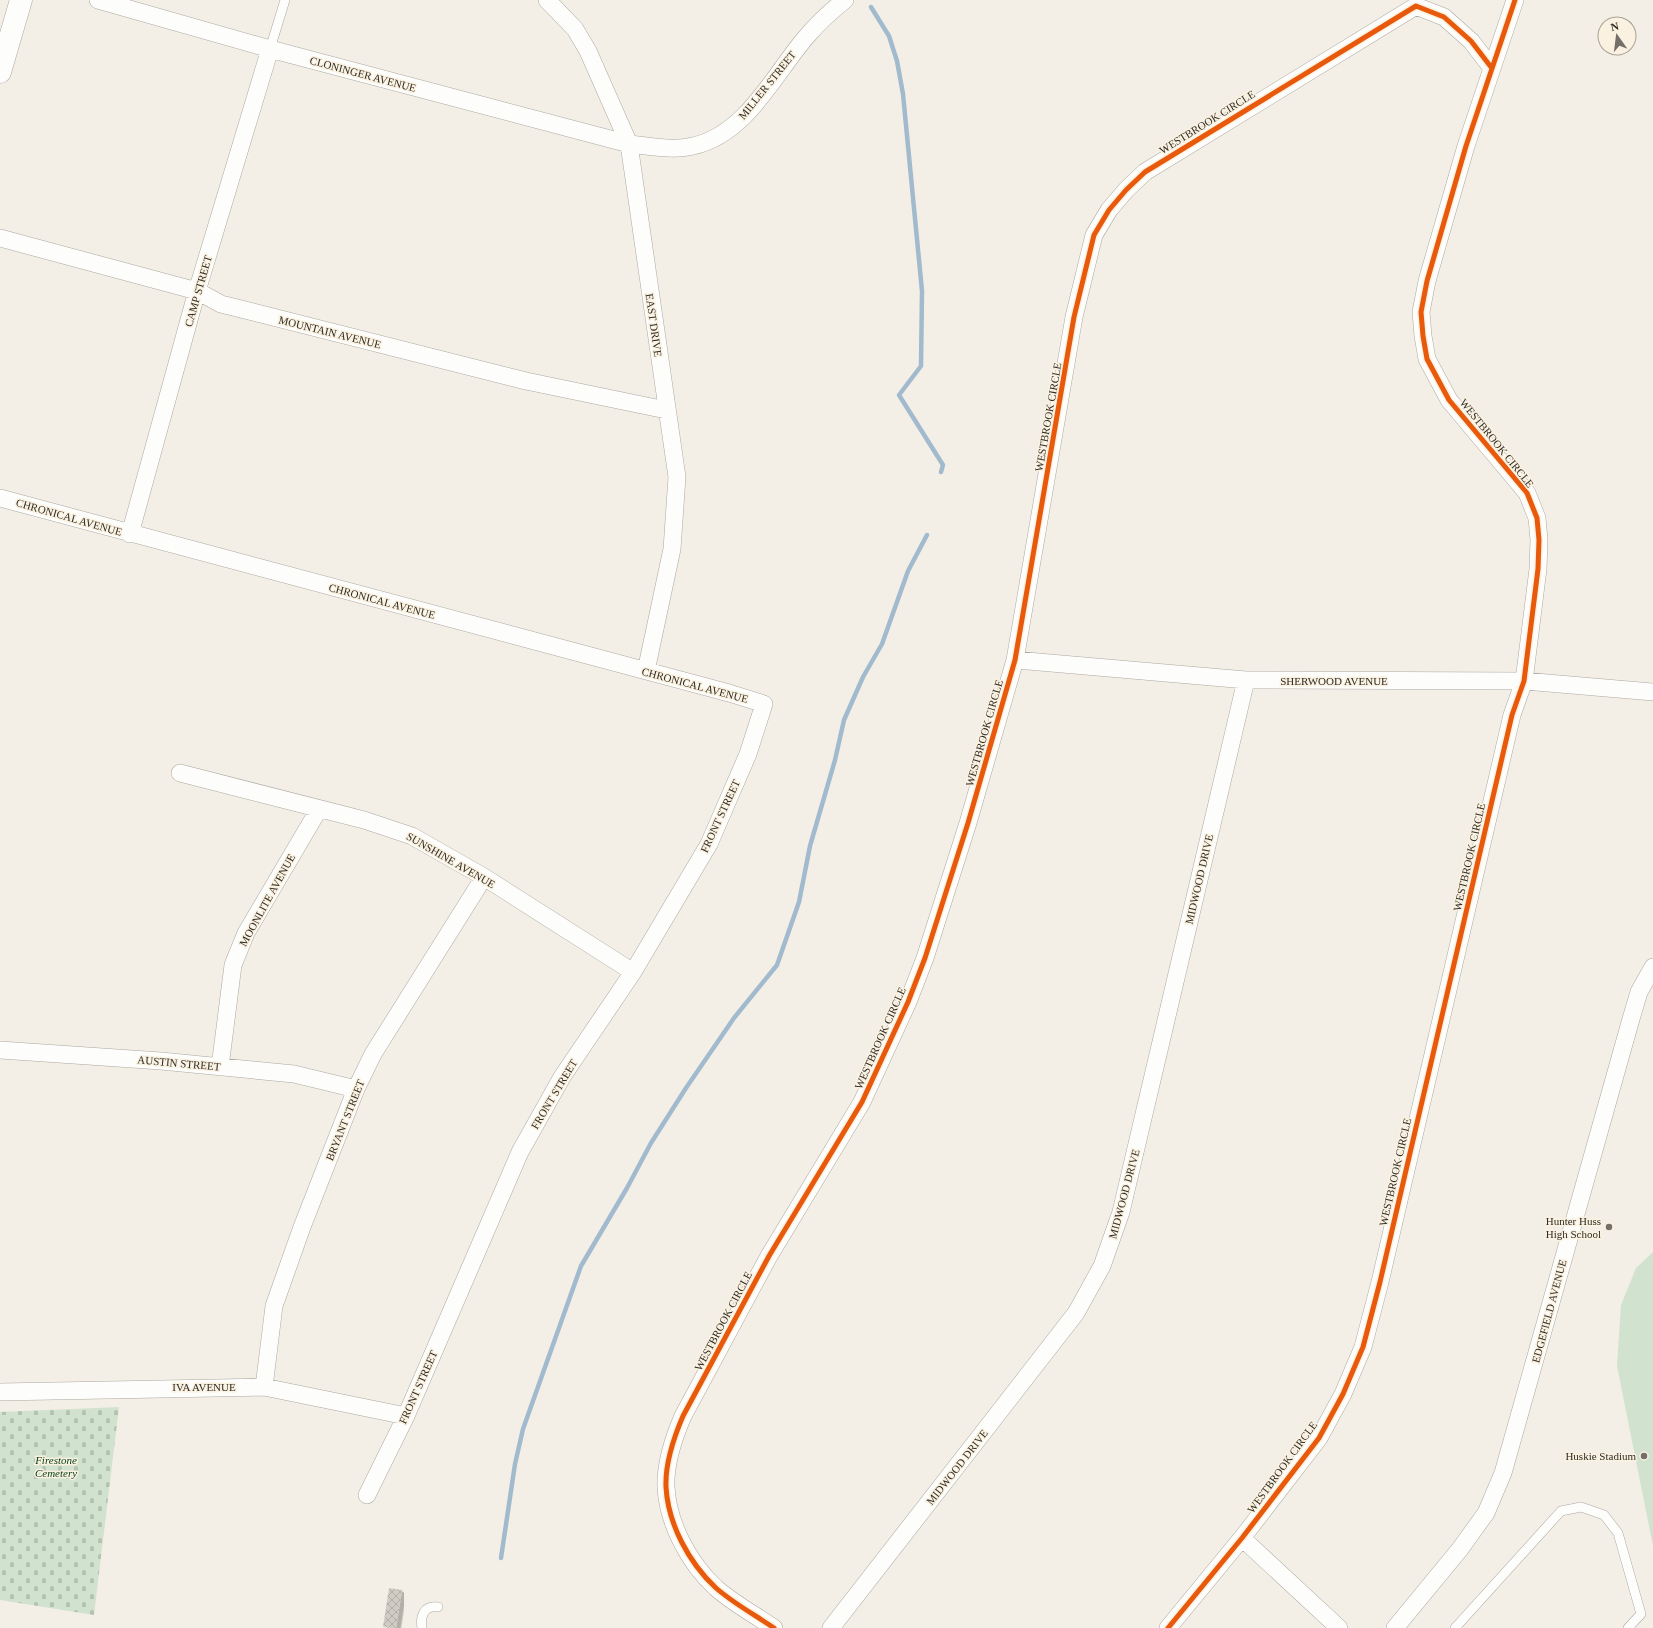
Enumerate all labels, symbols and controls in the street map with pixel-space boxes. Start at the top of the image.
north arrow [1597,16,1637,56]
text: N [1609,20,1620,33]
street label: MILLER STREET [736,48,798,121]
street label: CLONINGER AVENUE [309,54,418,94]
street label: WESTBROOK CIRCLE [1157,88,1257,156]
street label: CAMP STREET [182,254,214,328]
street label: EAST DRIVE [644,293,664,358]
street label: MOUNTAIN AVENUE [278,313,383,351]
street label: WESTBROOK CIRCLE [1033,361,1064,472]
street label: WESTBROOK CIRCLE [1458,396,1537,490]
street label: CHRONICAL AVENUE [15,496,124,538]
street label: CHRONICAL AVENUE [327,581,437,621]
street label: CHRONICAL AVENUE [640,665,750,705]
street label: SHERWOOD AVENUE [1280,675,1388,687]
street label: WESTBROOK CIRCLE [963,678,1005,788]
street label: FRONT STREET [698,777,742,854]
street label: WESTBROOK CIRCLE [1451,802,1487,912]
street label: SUNSHINE AVENUE [405,830,498,890]
street label: MIDWOOD DRIVE [1183,833,1215,925]
street label: MOONLITE AVENUE [237,852,297,948]
street label: WESTBROOK CIRCLE [852,985,908,1091]
street label: AUSTIN STREET [137,1053,221,1073]
street label: FRONT STREET [529,1057,580,1131]
street label: BRYANT STREET [323,1077,367,1162]
street label: WESTBROOK CIRCLE [1377,1117,1413,1227]
street label: MIDWOOD DRIVE [1106,1148,1142,1240]
place label: Hunter Huss High School [1546,1215,1601,1240]
marker: Hunter Huss High School [1604,1222,1614,1232]
street label: EDGEFIELD AVENUE [1529,1258,1569,1364]
street label: WESTBROOK CIRCLE [692,1269,754,1373]
street label: FRONT STREET [396,1348,440,1426]
street label: IVA AVENUE [172,1381,236,1393]
street label: WESTBROOK CIRCLE [1245,1419,1319,1515]
street label: MIDWOOD DRIVE [924,1427,990,1507]
place label: Huskie Stadium [1565,1450,1636,1462]
marker: Huskie Stadium [1639,1451,1649,1461]
park label: Firestone Cemetery [34,1454,77,1479]

